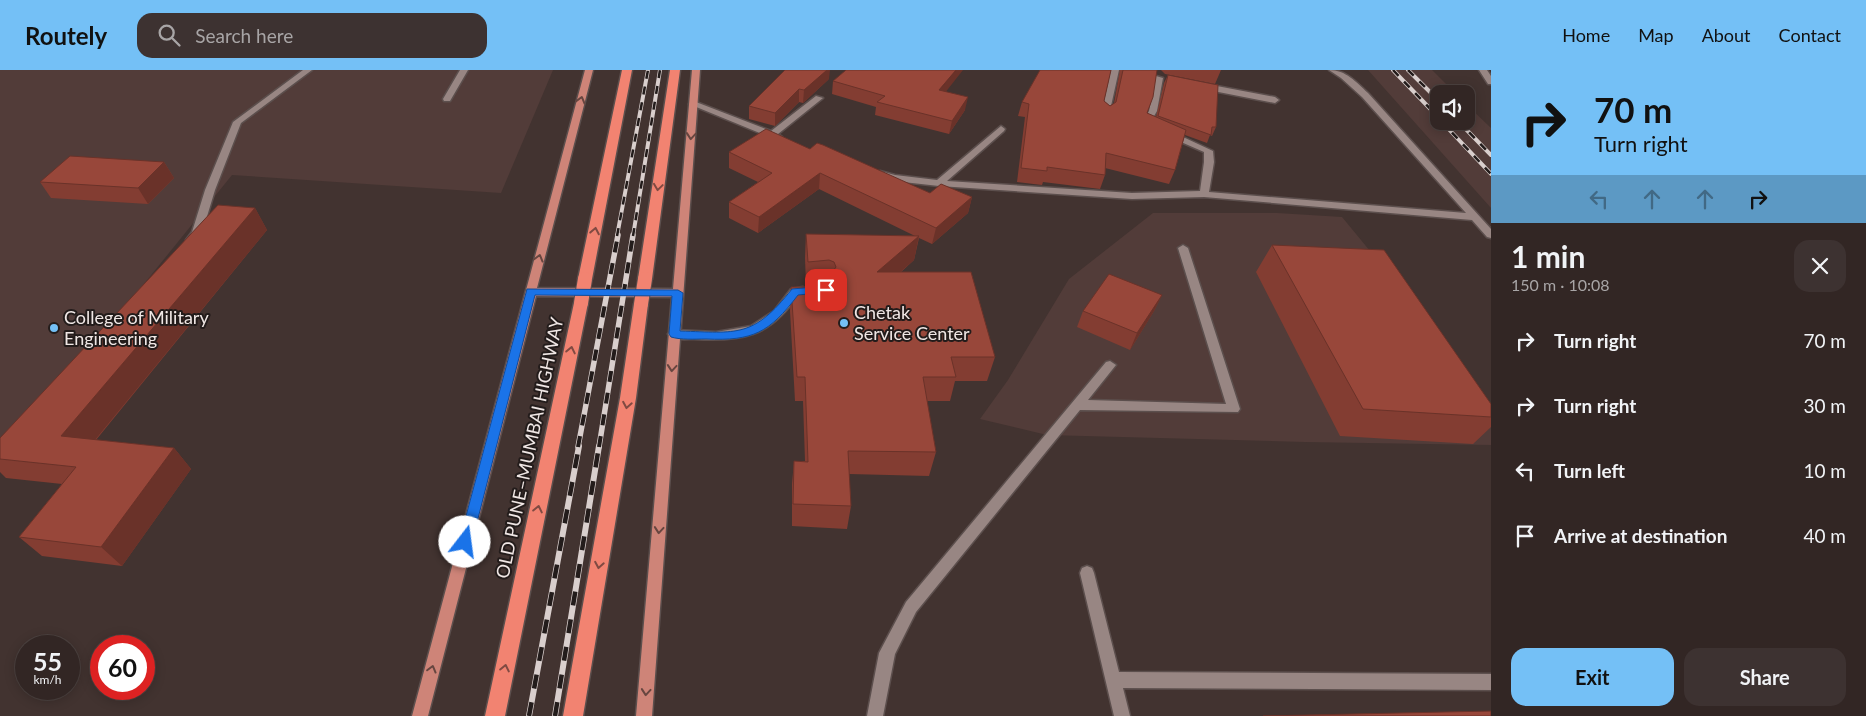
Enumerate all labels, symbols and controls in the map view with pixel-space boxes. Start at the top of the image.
search box [137,13,487,58]
text: Routely [25,21,107,50]
icon: search [155,21,183,49]
text: Search here [195,24,293,47]
text: Home [1562,24,1610,46]
text: Map [1638,24,1674,46]
text: About [1702,24,1751,46]
text: Contact [1779,24,1841,46]
map controls [1430,85,1475,130]
button: sound [1430,85,1475,130]
text: 70 m [1594,88,1672,130]
icon: right [1511,90,1576,155]
one-way arrow [575,96,586,105]
text: Turn right [1594,130,1688,157]
one-way arrow [685,132,696,140]
one-way arrow [653,183,663,192]
icon: left [1585,185,1613,213]
icon: ahead [1638,185,1666,213]
icon: ahead [1691,185,1719,213]
icon: right [1744,185,1772,213]
one-way arrow [589,227,599,235]
text: 1 min [1511,238,1585,274]
button: close [1794,240,1846,292]
one-way arrow [534,254,544,262]
pin [805,269,847,311]
text: 150 m · 10:08 [1511,275,1610,294]
icon: arrive [812,276,840,304]
place label: Chetak Service Center [854,301,970,344]
place label: College of Military Engineering [64,306,209,349]
street label: OLD PUNE–MUMBAI HIGHWAY [491,315,568,580]
marker: Chetak Service Center [838,317,850,329]
marker: College of Military Engineering [48,322,60,334]
icon: right [1511,327,1539,355]
text: Turn right [1554,329,1636,352]
text: 70 m [1803,329,1846,352]
one-way arrow [565,346,576,355]
one-way arrow [667,364,678,372]
icon: right [1511,392,1539,420]
text: Turn right [1554,394,1636,417]
text: 30 m [1803,394,1846,417]
one-way arrow [622,400,632,409]
icon: left [1511,457,1539,485]
text: Turn left [1554,459,1625,482]
text: 10 m [1803,459,1846,482]
one-way arrow [532,505,543,514]
position arrow [438,515,490,567]
icon: arrive [1511,522,1539,550]
text: Arrive at destination [1554,524,1727,547]
text: 40 m [1803,524,1846,547]
one-way arrow [654,526,665,534]
one-way arrow [595,560,605,569]
speed limit sign: 60 [90,635,155,700]
text: 55 [33,646,62,676]
button: Exit [1511,648,1674,706]
button: Share [1684,648,1846,706]
one-way arrow [499,664,509,673]
one-way arrow [427,665,437,673]
text: km/h [33,672,62,687]
one-way arrow [641,688,652,696]

